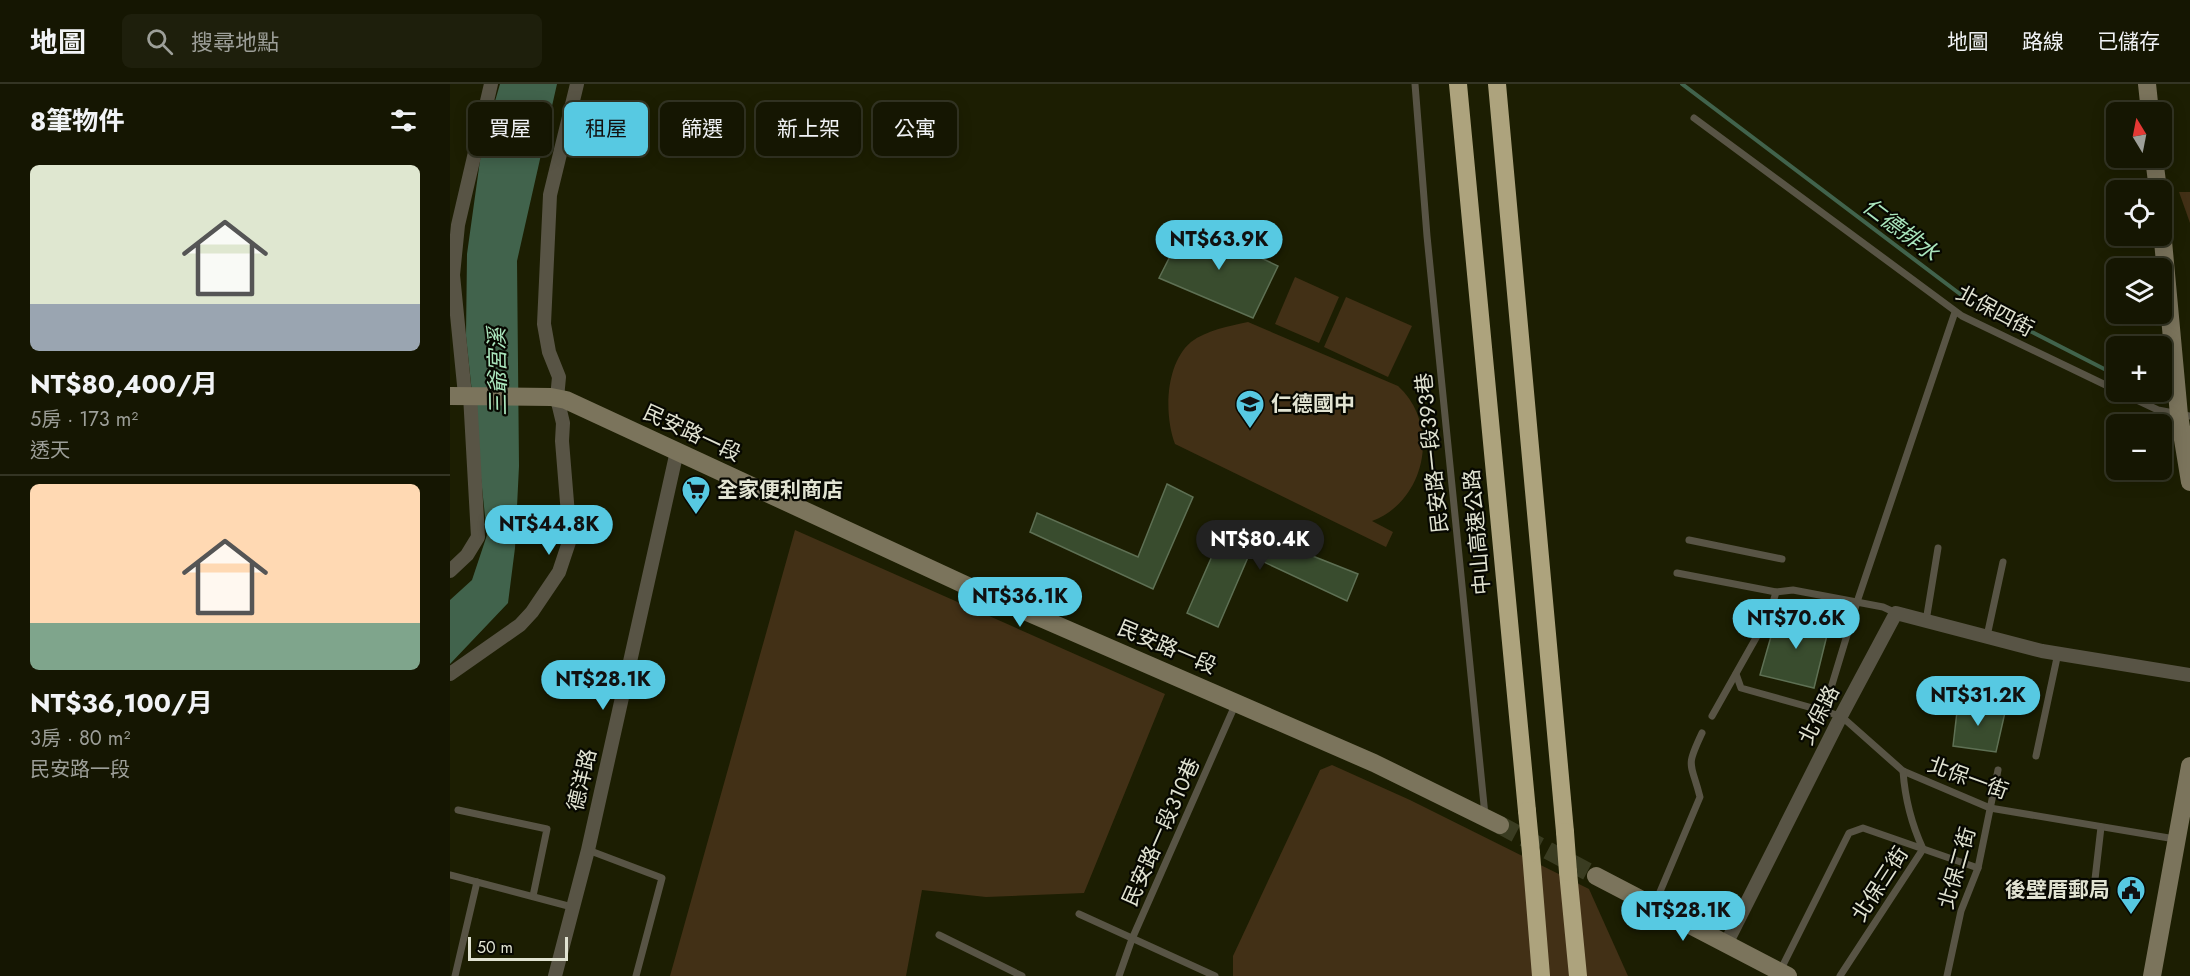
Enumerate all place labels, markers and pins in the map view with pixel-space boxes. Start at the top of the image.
pin: NT$63.9K [1157,220,1281,271]
school or university icon: 仁德國中 [1234,388,1266,430]
place label: 仁德國中 [1271,389,1355,419]
supermarket icon: 全家便利商店 [680,474,712,516]
place label: 全家便利商店 [717,475,843,505]
pin: NT$44.8K [487,505,611,556]
pin: NT$80.4K [1198,520,1322,571]
pin: NT$36.1K [958,577,1082,628]
pin: NT$70.6K [1734,599,1858,650]
pin: NT$28.1K [541,660,665,711]
pin: NT$31.2K [1916,676,2040,727]
public building icon: 後壁厝郵局 [2115,874,2147,916]
place label: 後壁厝郵局 [2005,875,2110,905]
pin: NT$28.1K [1621,891,1745,942]

